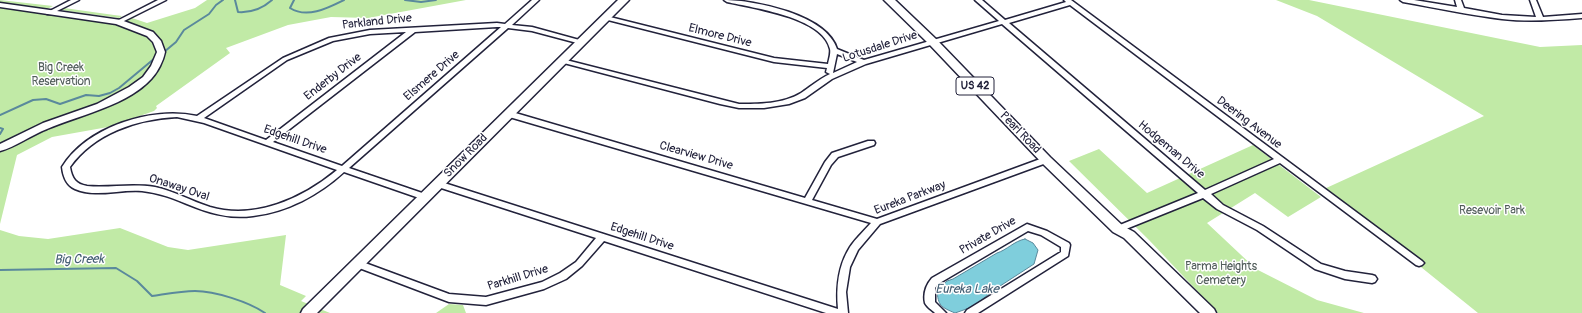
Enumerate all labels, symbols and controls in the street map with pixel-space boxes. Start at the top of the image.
street label: Parkland Drive [341,11,413,33]
street label: Elmore Drive [687,21,753,51]
street label: Lotusdale Drive [841,28,919,66]
street label: Elsmere Drive [401,48,463,104]
street label: Enderby Drive [302,50,364,104]
park label: Big Creek Reservation [31,61,91,89]
road number: US 42 [956,77,994,95]
street label: Deering Avenue [1214,94,1284,152]
street label: Pearl Road [997,109,1043,157]
street label: Hodgeman Drive [1135,118,1207,182]
street label: Edgehill Drive [262,122,328,158]
street label: Snow Road [441,131,491,181]
street label: Clearview Drive [658,139,734,173]
street label: Onaway Oval [147,171,211,205]
street label: Eureka Parkway [872,178,948,218]
park label: Resevoir Park [1459,204,1525,218]
street label: Private Drive [957,214,1019,258]
street label: Edgehill Drive [608,220,676,254]
water label: Big Creek [54,252,104,268]
park label: Parma Heights Cemetery [1185,260,1257,288]
street label: Parkhill Drive [486,262,550,294]
water label: Eureka Lake [935,282,999,298]

